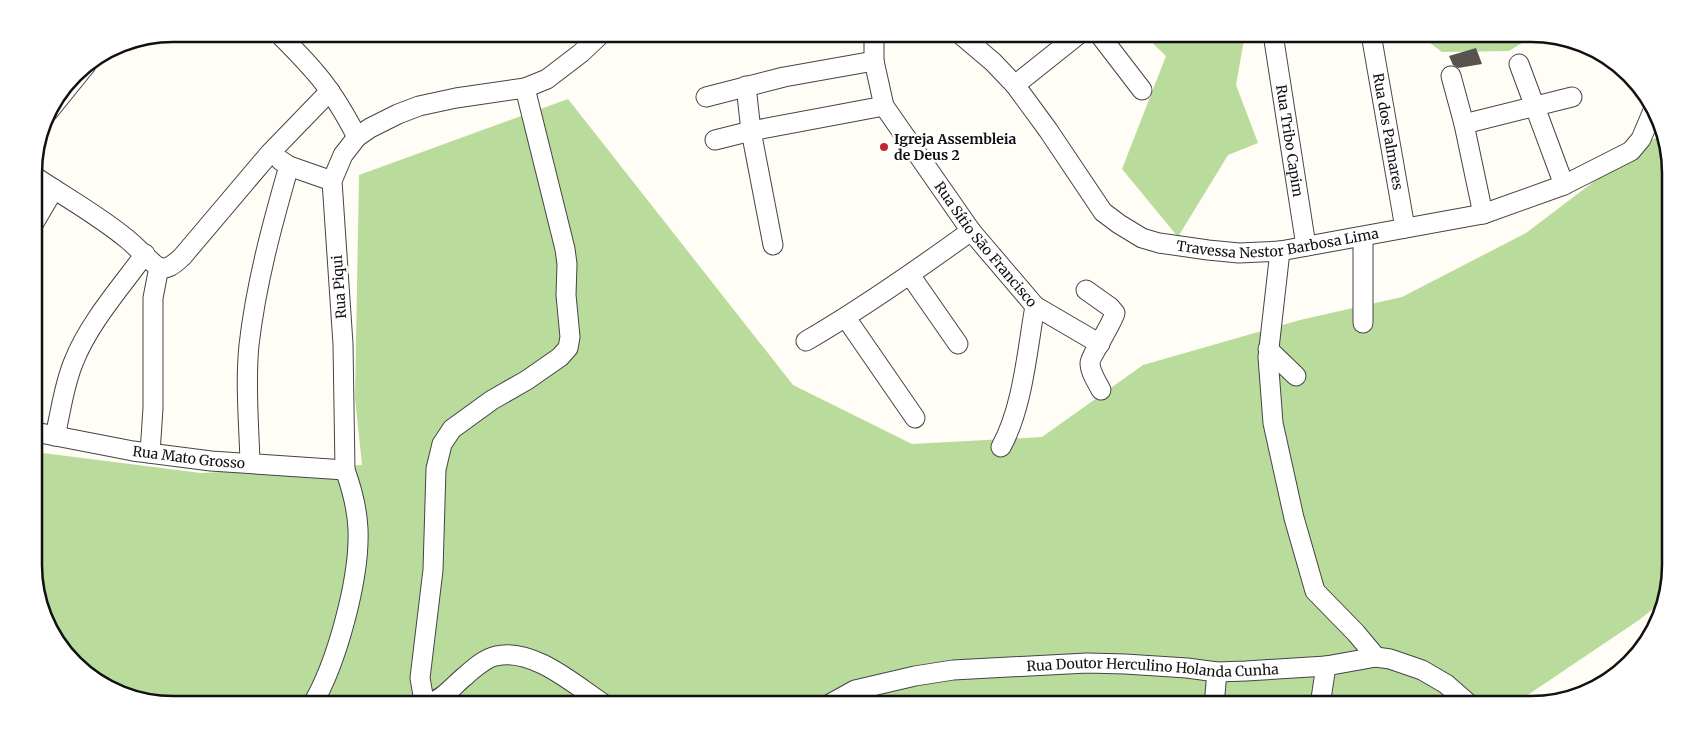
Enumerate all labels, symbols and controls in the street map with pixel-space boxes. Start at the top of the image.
street label: Rua dos Palmares [1369,72,1407,192]
street label: Rua Tribo Capim [1272,83,1307,198]
place label: Igreja Assembleia de Deus 2 [894,130,1016,164]
marker: Igreja Assembleia de Deus 2 [878,141,890,153]
street label: Rua Sítio São Francisco [930,178,1041,311]
street label: Travessa Nestor Barbosa Lima [1175,224,1381,262]
street label: Rua Piqui [328,254,350,320]
street label: Rua Mato Grosso [132,442,246,472]
street label: Rua Doutor Herculino Holanda Cunha [1026,654,1280,681]

